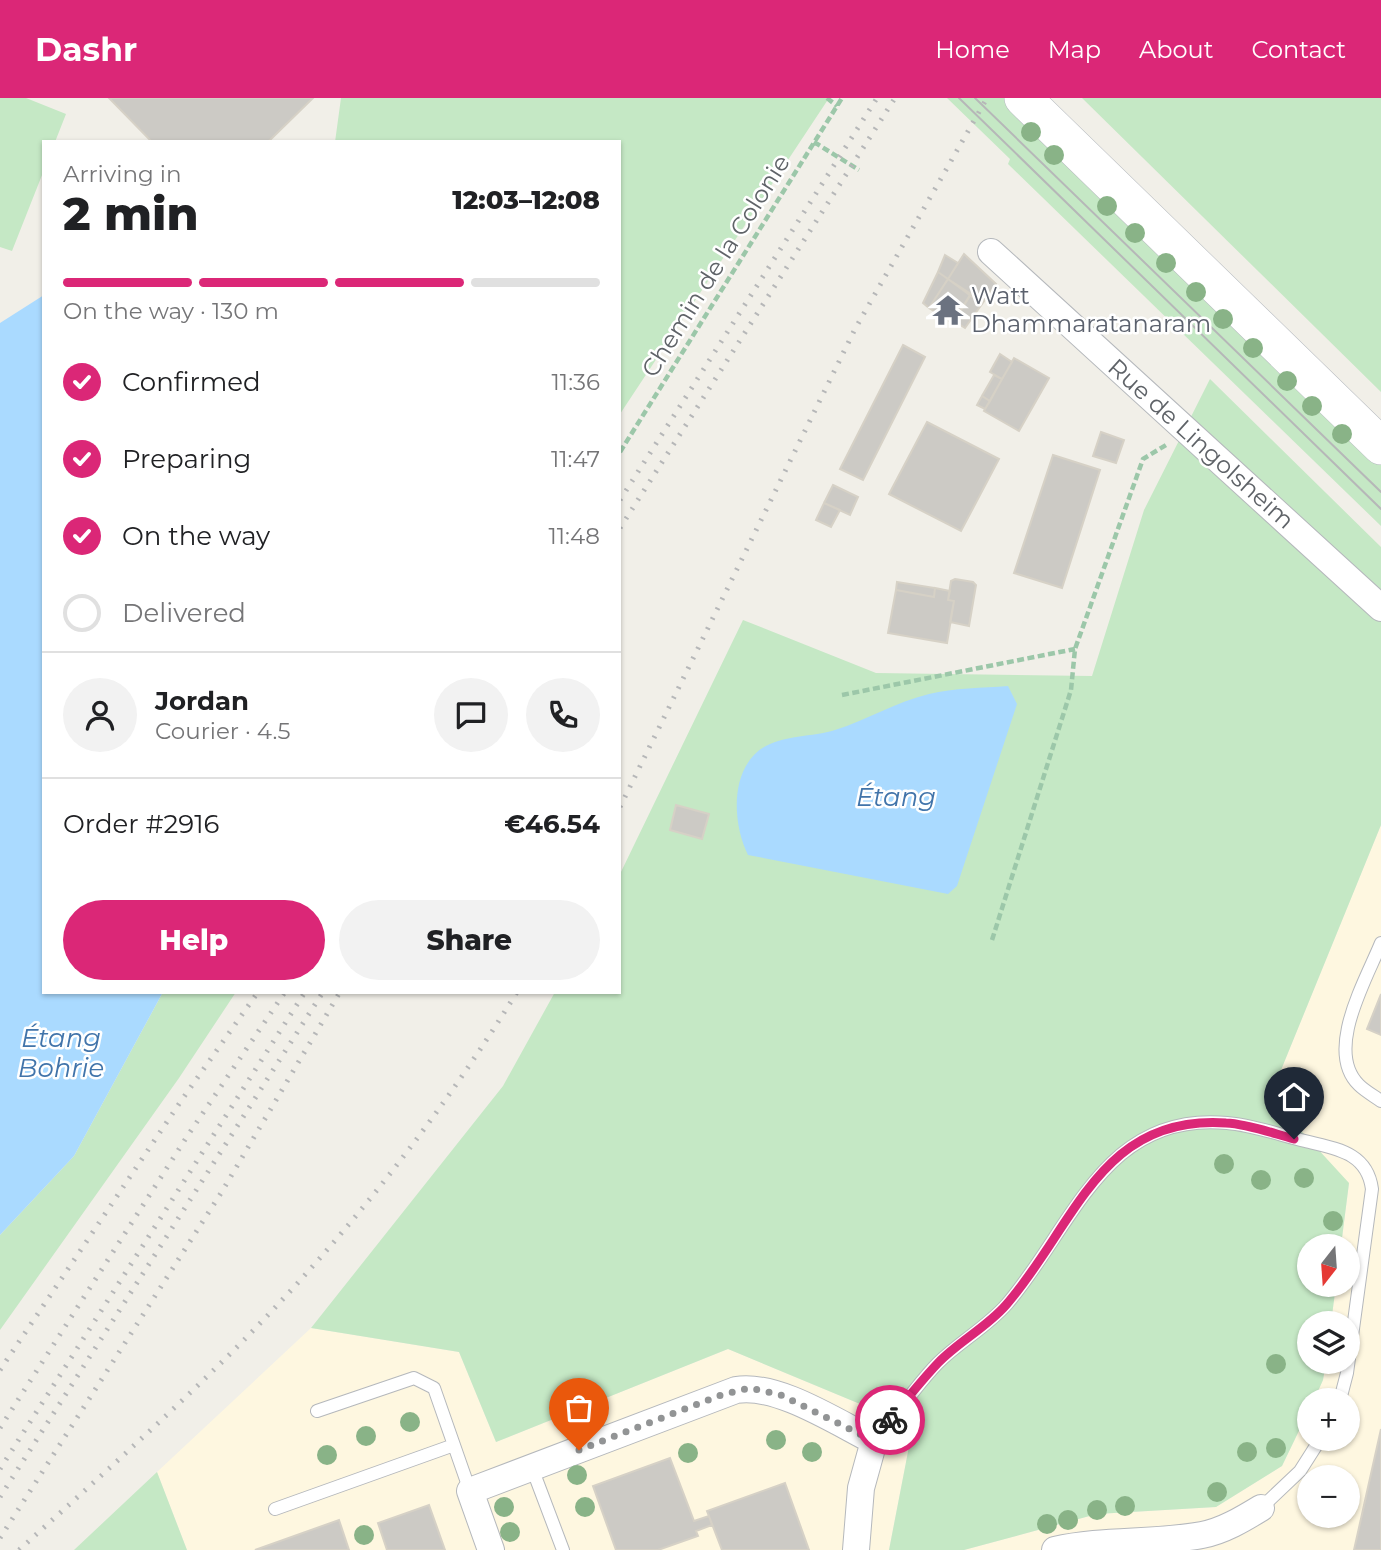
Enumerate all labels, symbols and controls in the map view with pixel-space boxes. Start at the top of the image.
text: Dashr [35,29,137,69]
text: Home [935,35,1010,64]
text: Map [1048,35,1101,64]
text: About [1139,35,1213,64]
text: Contact [1251,35,1346,64]
street label: Chemin de la Colonie [635,149,796,382]
text: Arriving in [63,160,182,188]
text: 12:03–12:08 [452,184,600,216]
text: 2 min [63,185,198,242]
place label: Watt Dhammaratanaram [971,281,1211,338]
temple icon: Watt Dhammaratanaram [931,293,965,327]
text: On the way · 130 m [63,297,279,325]
street label: Rue de Lingolsheim [1102,352,1300,535]
icon: check [63,363,101,401]
text: Confirmed [122,366,261,398]
text: 11:36 [552,368,600,396]
icon: check [63,440,101,478]
text: Preparing [122,443,251,475]
text: 11:47 [551,445,600,473]
icon: check [63,517,101,555]
text: On the way [122,520,270,552]
text: 11:48 [548,522,600,550]
text: Delivered [122,597,246,629]
button: person [63,678,137,752]
button: chat [434,678,508,752]
button: phone [526,678,600,752]
text: Jordan [155,685,249,717]
text: Courier · 4.5 [155,717,290,745]
water label: Étang [856,781,936,813]
text: Order #2916 [63,808,219,840]
text: €46.54 [504,808,600,840]
button: Help [63,900,325,980]
button: Share [339,900,600,980]
water label: Étang Bohrie [18,1022,104,1084]
pin [1264,1067,1324,1139]
icon: home [1275,1078,1313,1116]
north arrow [1297,1234,1360,1297]
map controls [1297,1234,1360,1528]
button: layers [1297,1311,1360,1374]
pin [549,1378,609,1450]
courier [855,1385,925,1455]
button: + [1297,1388,1360,1451]
icon: bag [560,1389,598,1427]
icon: bike [871,1401,909,1439]
button: − [1297,1465,1360,1528]

